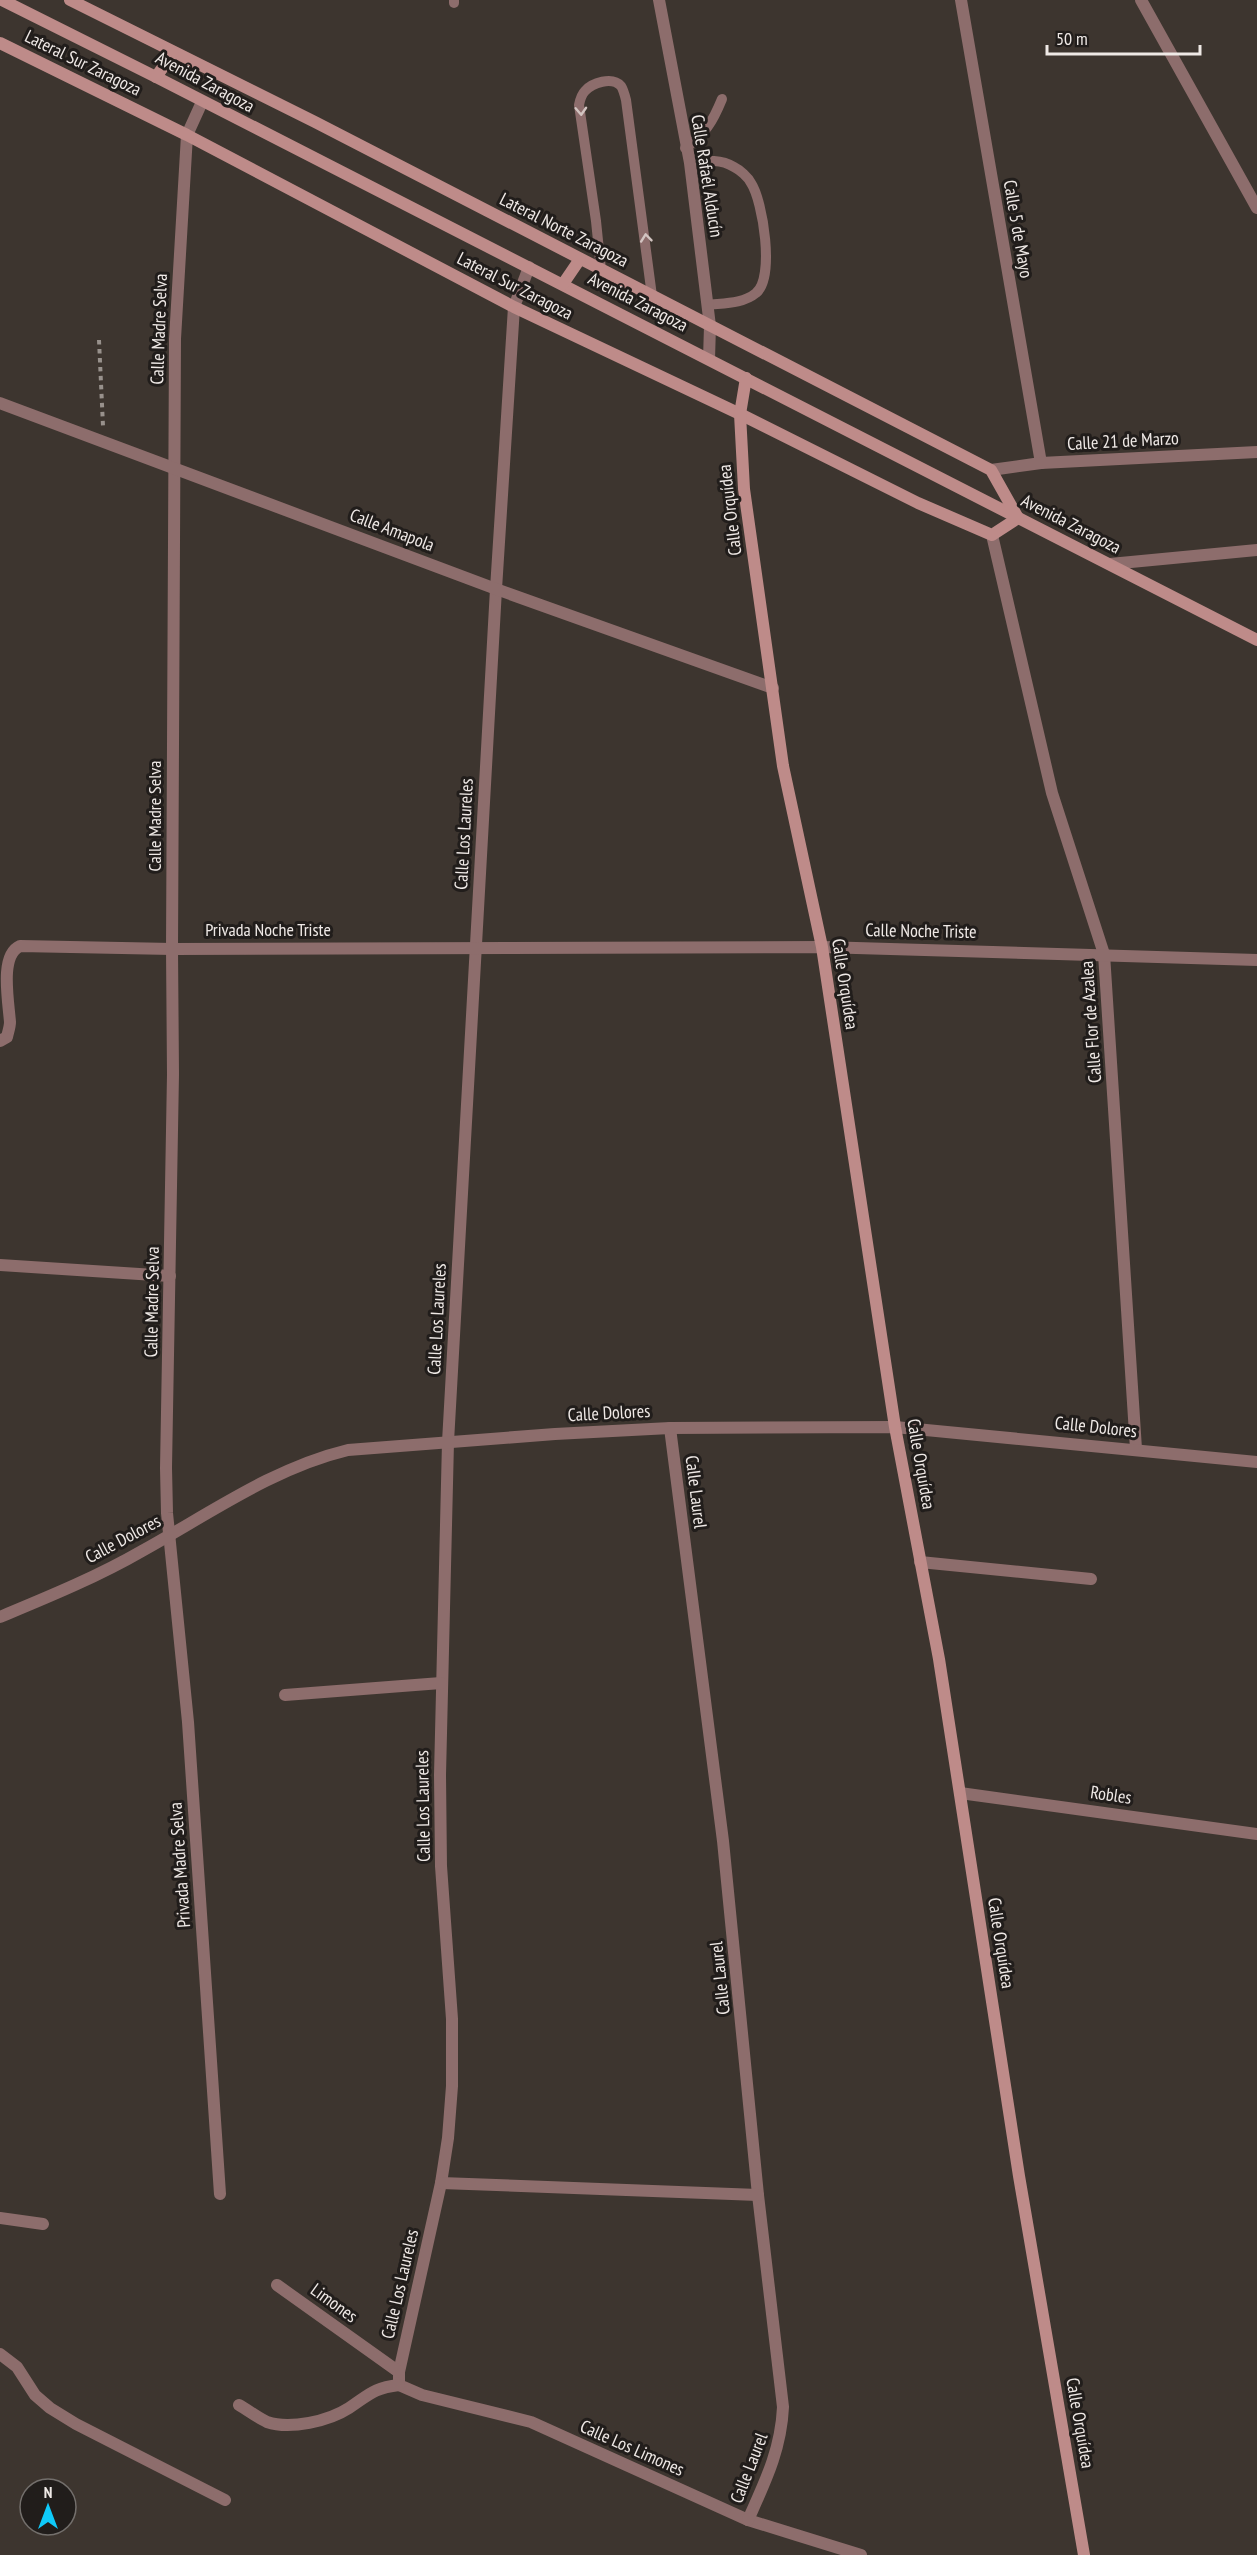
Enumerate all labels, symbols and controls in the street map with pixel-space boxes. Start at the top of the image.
scale bar [1047,18,1200,56]
street label: Lateral Sur Zaragoza [21,24,145,101]
text: 50 m [1056,27,1088,50]
street label: Avenida Zaragoza [152,46,259,117]
one-way arrow [574,106,587,115]
street label: Calle Rafaél Alducín [686,113,729,239]
street label: Calle 5 de Mayo [999,178,1038,280]
street label: Lateral Norte Zaragoza [496,187,632,272]
one-way arrow [640,234,652,243]
street label: Lateral Sur Zaragoza [454,247,577,325]
street label: Avenida Zaragoza [585,267,692,336]
street label: Calle Madre Selva [145,273,172,385]
street label: Calle 21 de Marzo [1067,426,1179,455]
street label: Calle Orquídea [713,463,746,557]
street label: Avenida Zaragoza [1018,489,1125,558]
street label: Calle Amapola [347,503,438,556]
street label: Calle Madre Selva [143,760,166,872]
street label: Calle Los Laureles [449,778,478,890]
street label: Privada Noche Triste [205,918,331,941]
street label: Calle Noche Triste [865,918,977,943]
street label: Calle Orquídea [827,937,864,1031]
street label: Calle Flor de Azalea [1075,960,1106,1084]
street label: Calle Madre Selva [139,1246,164,1358]
street label: Calle Los Laureles [422,1263,451,1375]
street label: Calle Dolores [567,1399,651,1426]
street label: Calle Dolores [1054,1411,1138,1442]
street label: Calle Orquídea [902,1417,941,1511]
street label: Calle Laurel [681,1454,712,1531]
street label: Calle Dolores [81,1509,165,1568]
street label: Calle Los Laureles [410,1750,435,1862]
street label: Robles [1089,1780,1133,1809]
street label: Privada Madre Selva [164,1802,195,1928]
street label: Calle Orquídea [983,1896,1020,1990]
street label: Calle Laurel [704,1939,735,2016]
street label: Calle Los Laureles [376,2227,423,2341]
street label: Limones [306,2278,362,2327]
street label: Calle Orquídea [1061,2376,1100,2470]
street label: Calle Los Limones [577,2414,688,2481]
street label: Calle Laurel [725,2429,773,2506]
north arrow [18,2477,78,2537]
text: N [44,2482,52,2502]

